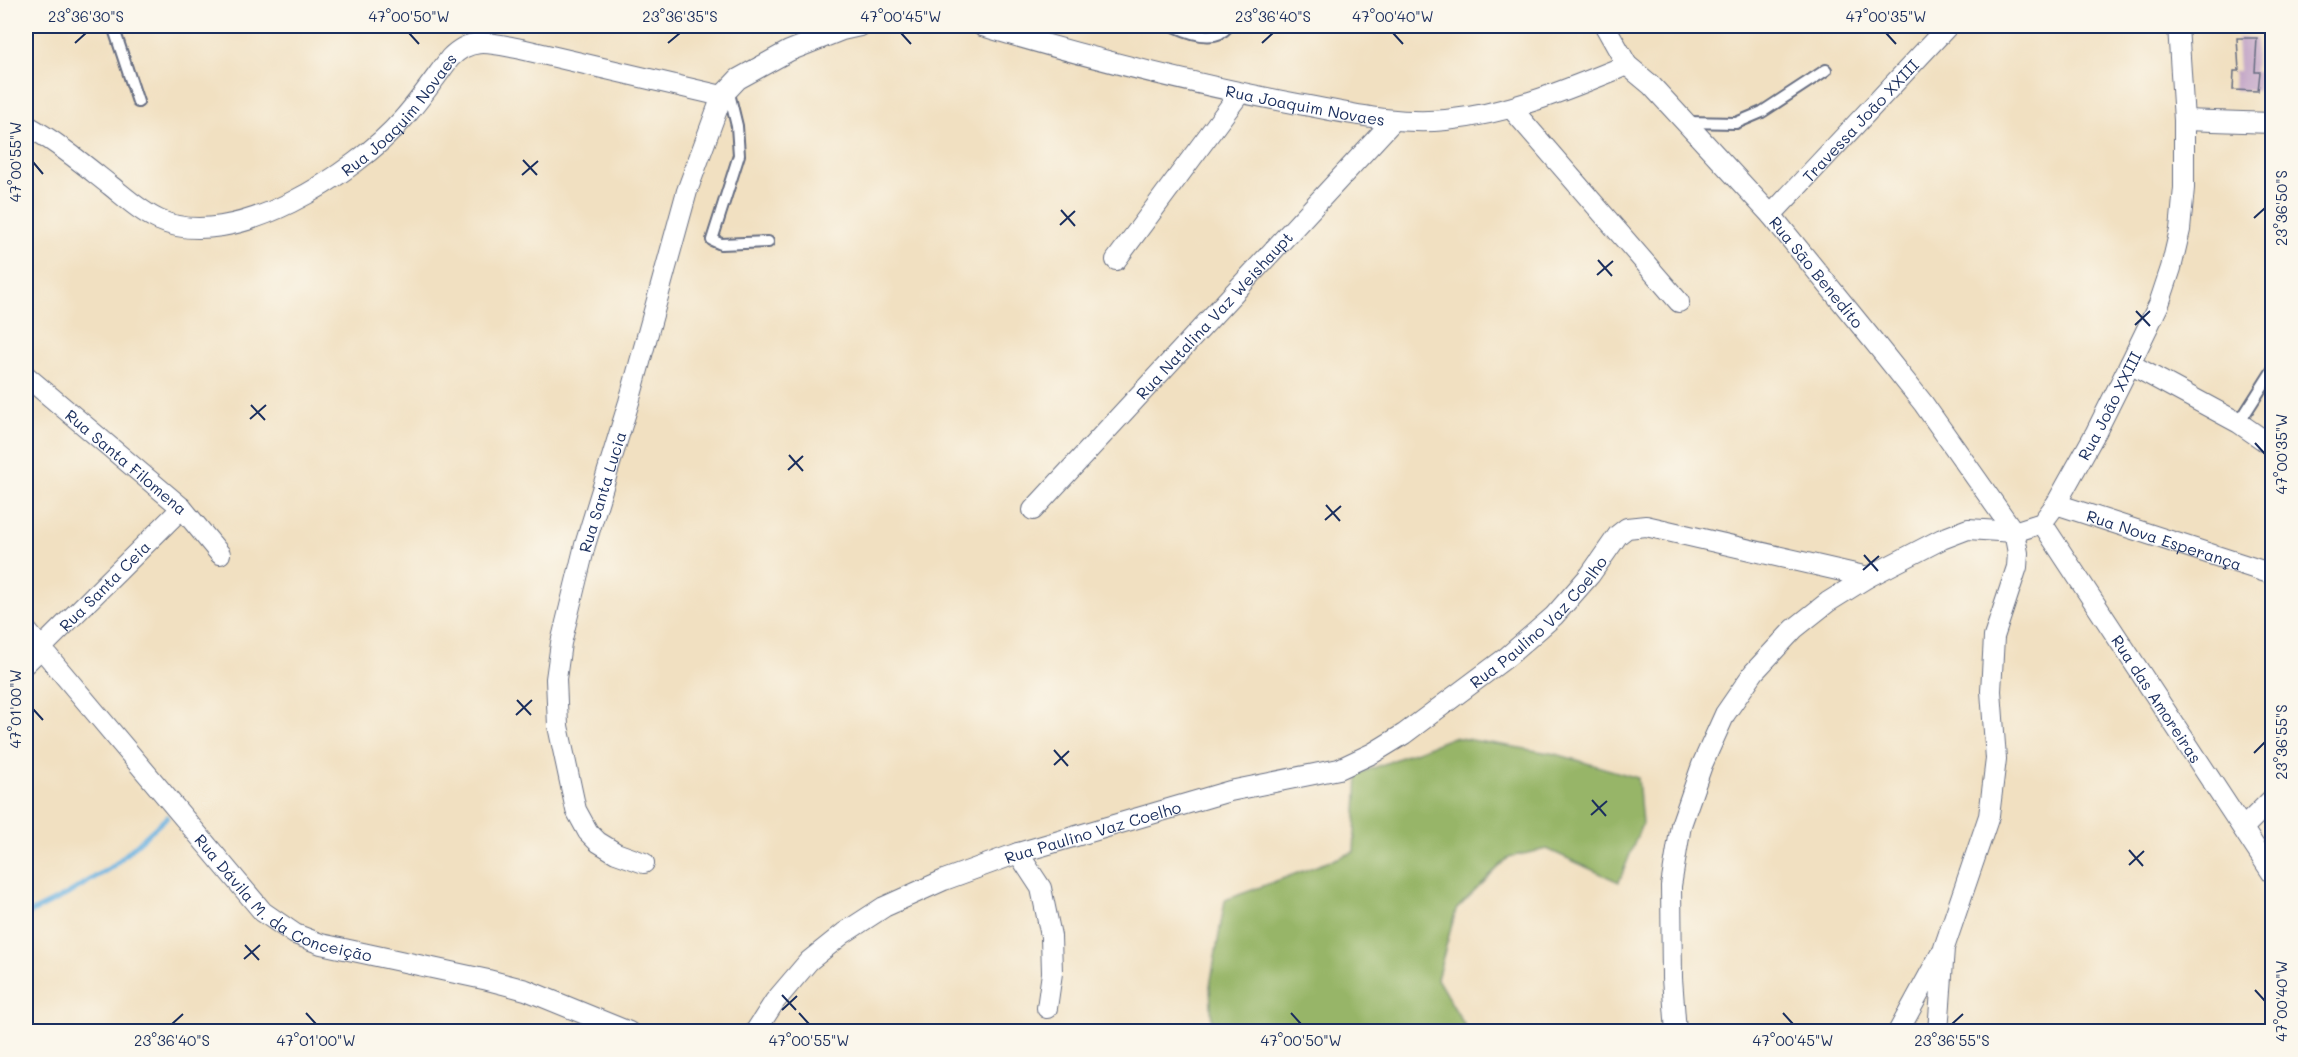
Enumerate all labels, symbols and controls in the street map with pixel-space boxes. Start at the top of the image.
text: 23°36'30"S [48,6,124,26]
text: 47°00'50"W [368,6,450,26]
text: 23°36'35"S [642,6,718,26]
text: 47°00'45"W [861,6,941,26]
text: 23°36'40"S [1235,6,1311,26]
text: 47°00'40"W [1352,6,1434,26]
text: 47°00'35"W [1846,6,1926,26]
street label: Rua Joaquim Novaes [336,48,461,180]
street label: Travessa João XXIII [1797,54,1923,186]
street label: Rua Joaquim Novaes [1224,79,1386,129]
text: 47°00'55"W [5,122,25,202]
text: 23°36'50"S [2271,170,2291,246]
street label: Rua São Benedito [1765,212,1869,332]
street label: Rua Natalina Vaz Weishaupt [1131,226,1297,403]
street label: Rua João XXIII [2072,347,2145,463]
street label: Rua Santa Filomena [62,404,192,519]
text: 47°00'35"W [2271,414,2291,494]
street label: Rua Santa Lucia [573,429,630,554]
street label: Rua Nova Esperança [2084,504,2245,574]
street label: Rua Santa Ceia [54,536,154,635]
street label: Rua Paulino Vaz Coelho [1465,551,1611,692]
street label: Rua das Amoreiras [2108,630,2207,767]
text: 47°01'00"W [5,669,25,749]
text: 23°36'55"S [2271,704,2291,780]
street label: Rua Paulino Vaz Coelho [1001,796,1183,868]
street label: Rua Dávila M. da Conceição [191,829,374,965]
text: 47°00'40"W [2271,960,2291,1042]
text: 23°36'40"S [134,1030,210,1050]
text: 47°01'00"W [276,1030,356,1050]
text: 47°00'55"W [769,1030,849,1050]
text: 47°00'50"W [1260,1030,1342,1050]
text: 47°00'45"W [1753,1030,1833,1050]
text: 23°36'55"S [1914,1030,1990,1050]

